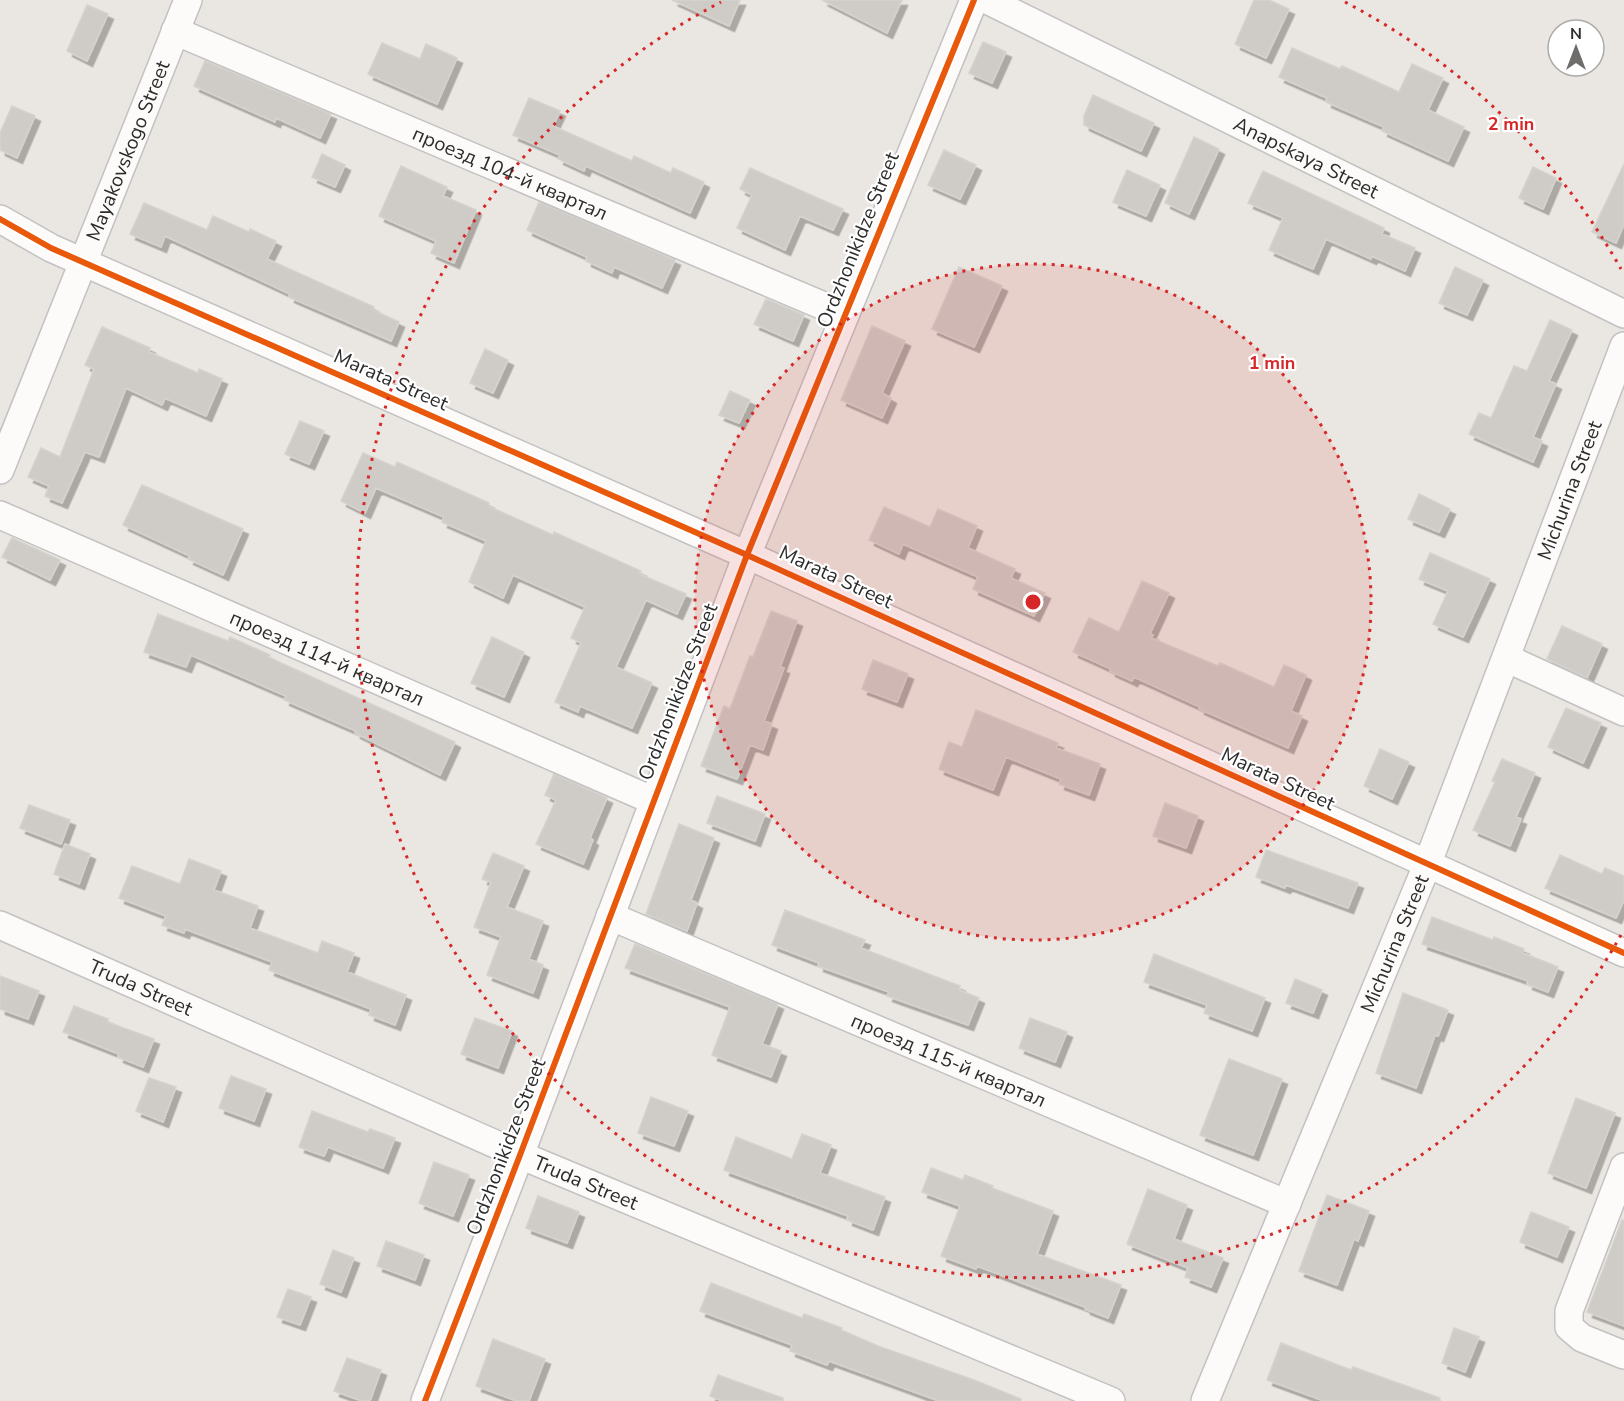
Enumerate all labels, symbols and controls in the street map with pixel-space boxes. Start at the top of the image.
north arrow [1546,18,1606,78]
text: N [1570,23,1582,45]
street label: Mayakovskogo Street [80,55,176,245]
street label: Anapskaya Street [1229,110,1384,205]
text: 2 min [1488,112,1534,136]
street label: проезд 104-й квартал [408,120,612,226]
street label: Ordzhonikidze Street [810,147,906,332]
street label: Marata Street [329,343,453,418]
text: 1 min [1249,351,1295,375]
street label: Michurina Street [1531,416,1608,564]
street label: Marata Street [775,539,898,616]
centre of rings [1023,592,1043,612]
street label: Ordzhonikidze Street [632,599,725,784]
street label: проезд 114-й квартал [226,604,428,712]
street label: Marata Street [1217,741,1340,818]
street label: Michurina Street [1354,870,1435,1017]
street label: Truda Street [85,953,198,1022]
street label: проезд 115-й квартал [847,1007,1050,1113]
street label: Ordzhonikidze Street [460,1054,553,1239]
street label: Truda Street [530,1149,643,1217]

